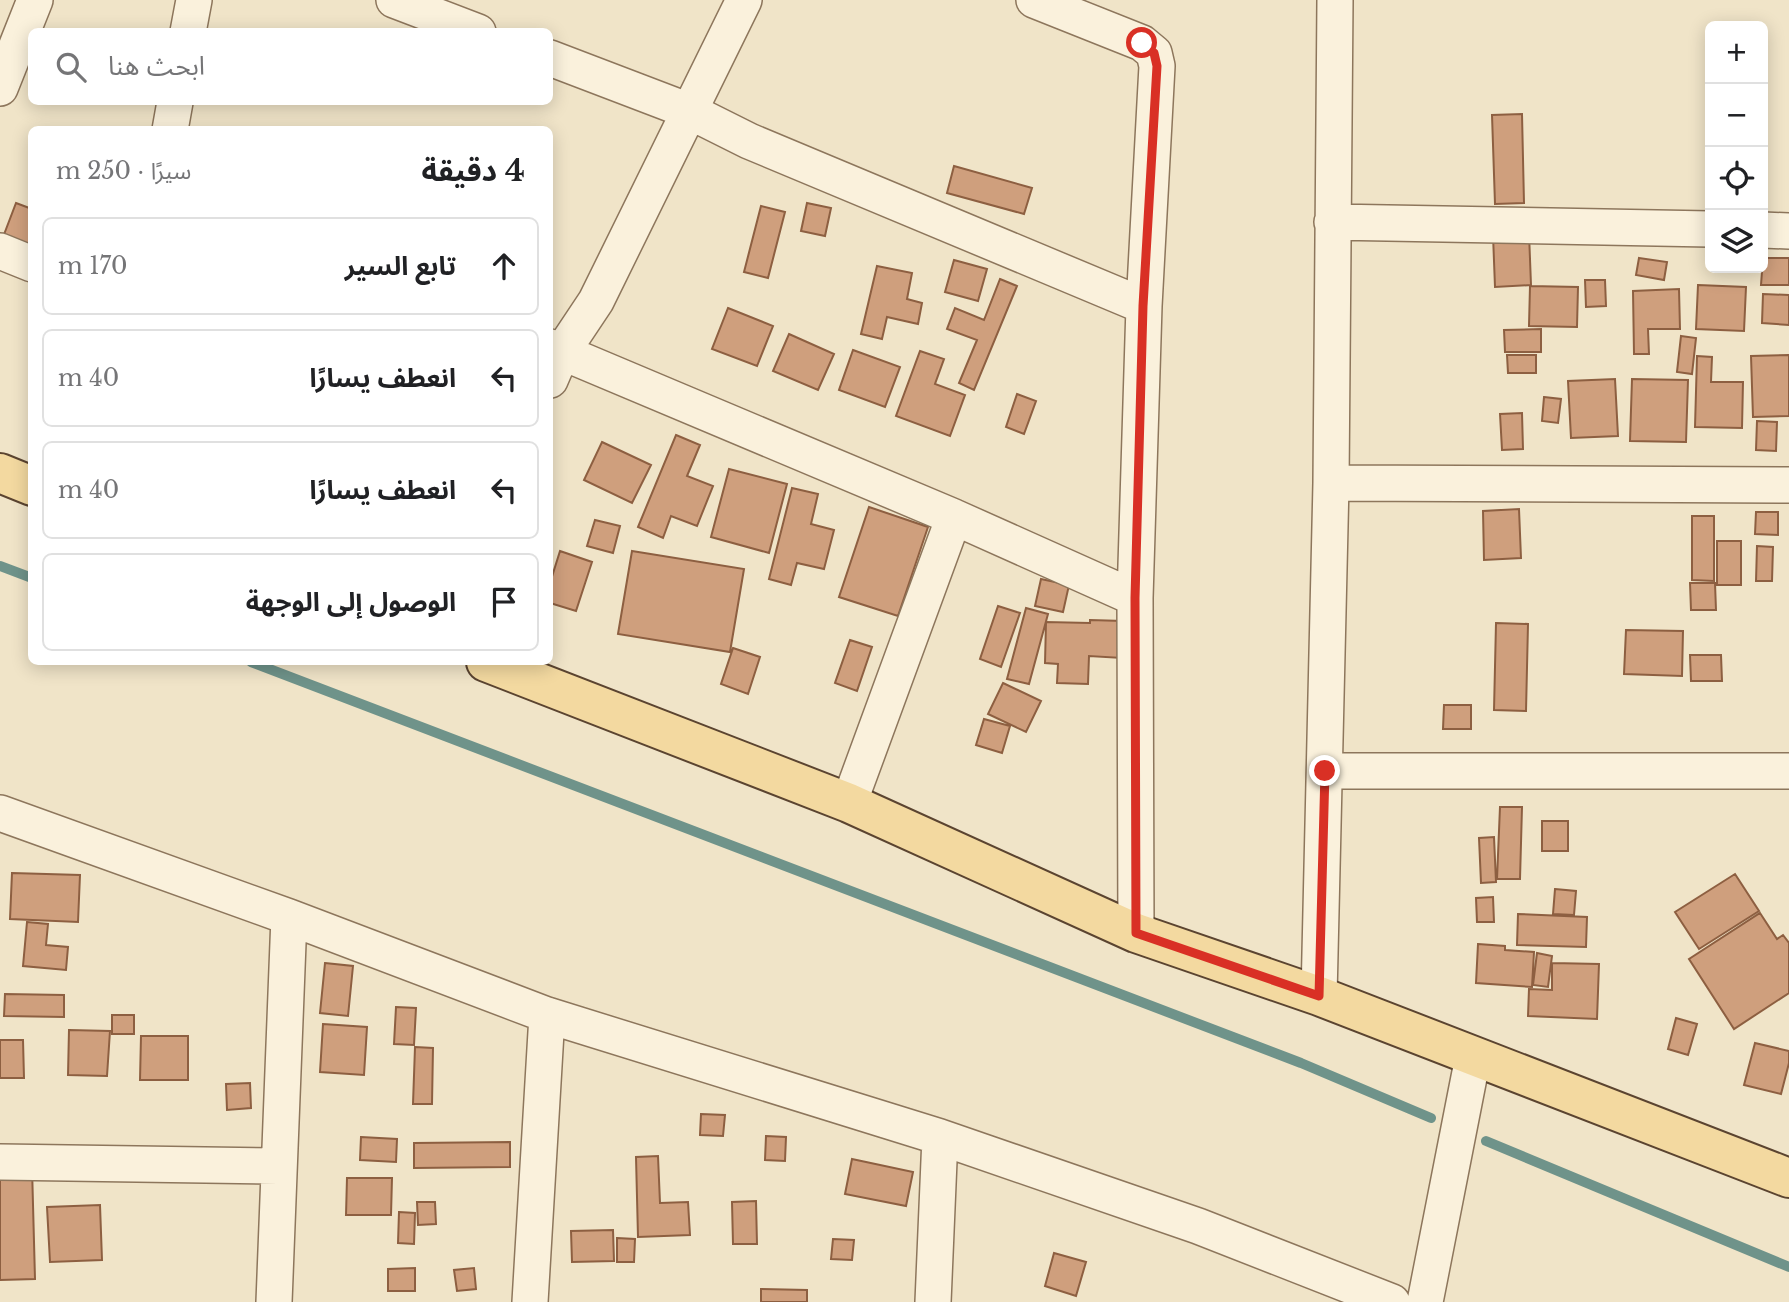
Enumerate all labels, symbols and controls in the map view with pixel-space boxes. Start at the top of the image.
map controls [1705,21,1768,273]
button: + [1705,21,1768,84]
route start [1126,27,1157,58]
search box [28,28,553,105]
icon: search [52,48,90,86]
text: ابحث هنا [108,50,205,82]
button: − [1705,84,1768,147]
button: locate [1705,147,1768,210]
text: 4 دقيقة [422,152,525,189]
text: سيرًا · 250 m [56,157,191,185]
button: layers [1705,210,1768,273]
icon: ahead [485,247,523,285]
text: تابع السير [345,250,456,282]
text: 170 m [58,252,128,280]
icon: left [485,359,523,397]
text: انعطف يسارًا [309,362,456,394]
text: 40 m [58,364,119,392]
icon: left [485,471,523,509]
text: انعطف يسارًا [309,474,456,506]
text: 40 m [58,476,119,504]
icon: arrive [485,583,523,621]
text: الوصول إلى الوجهة [246,586,456,618]
route end [1309,755,1340,786]

